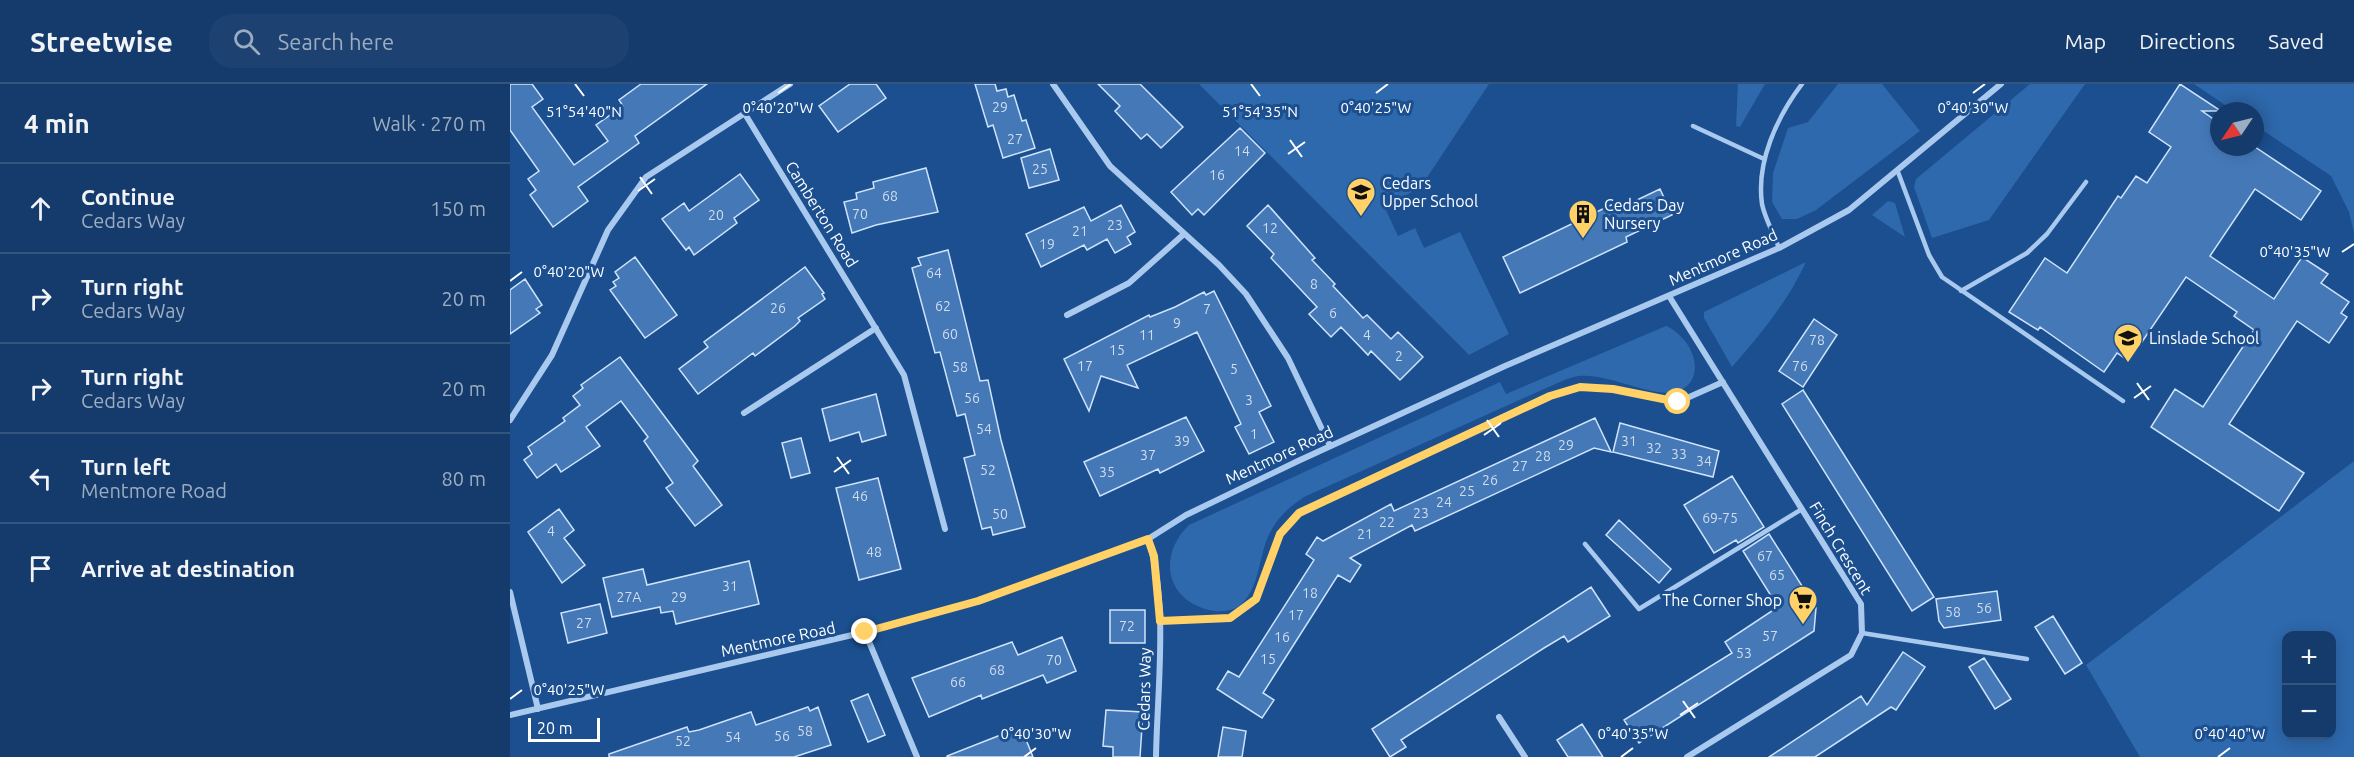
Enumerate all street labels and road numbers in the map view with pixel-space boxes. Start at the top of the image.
street label: Camberton Road [782,158,862,270]
street label: Mentmore Road [1666,225,1780,289]
street label: Mentmore Road [1222,422,1336,488]
street label: Finch Crescent [1806,498,1876,598]
street label: Mentmore Road [719,618,837,660]
street label: Cedars Way [1134,647,1154,731]

